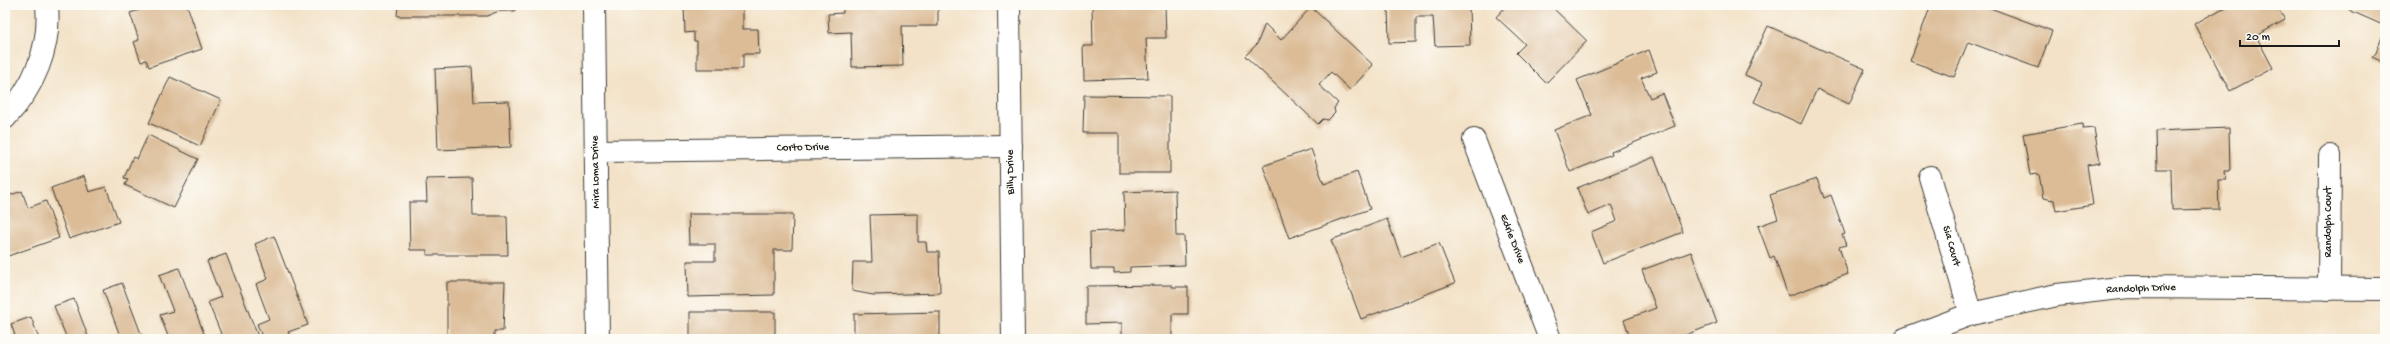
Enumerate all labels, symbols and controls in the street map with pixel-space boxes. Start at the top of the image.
scale bar [2240,22,2339,48]
text: 20 m [2246,31,2271,45]
street label: Mira Loma Drive [589,135,603,209]
street label: Corto Drive [777,142,830,154]
street label: Billy Drive [1005,149,1017,196]
street label: Randolph Court [2323,185,2335,257]
street label: Edrie Drive [1497,213,1527,266]
street label: Sia Court [1940,224,1963,269]
street label: Randolph Drive [2106,282,2176,296]

